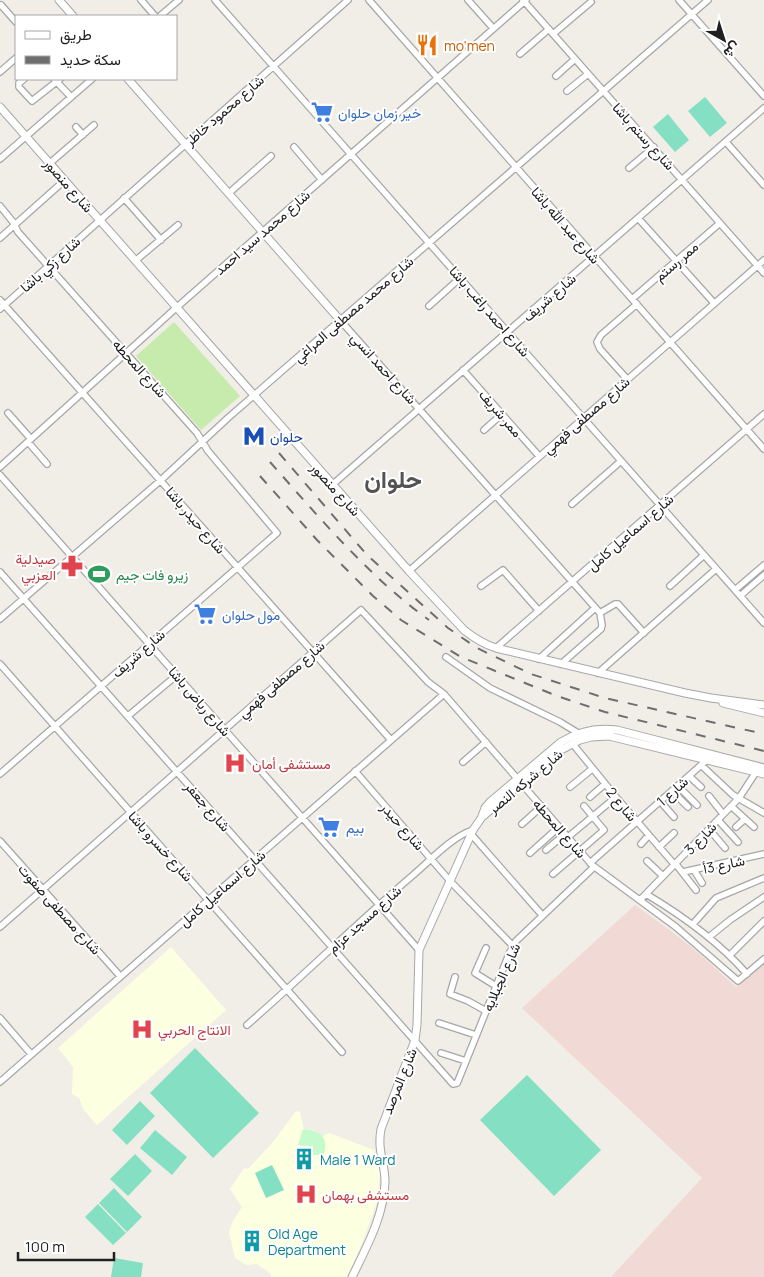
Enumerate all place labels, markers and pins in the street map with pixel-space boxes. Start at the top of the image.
restaurant icon: mo'men [414,32,440,58]
place label: mo'men [444,36,495,55]
supermarket icon: خير زمان حلوان [309,99,335,125]
place label: خير زمان حلوان [338,103,421,122]
metro station icon: حلوان [241,423,267,449]
place label: حلوان [270,427,303,446]
place label: صيدلية العزبي [15,549,56,587]
pharmacy icon: صيدلية العزبي [59,553,85,579]
sports icon: زيرو فات جيم [86,561,112,587]
place label: زيرو فات جيم [116,565,188,584]
supermarket icon: مول حلوان [192,601,218,627]
place label: مول حلوان [222,605,280,625]
hospital icon: مستشفى أمان [222,750,248,776]
place label: مستشفى أمان [252,754,331,773]
supermarket icon: بيم [316,814,342,840]
place label: بيم [346,818,364,837]
hospital icon: الانتاج الحربي [129,1016,155,1042]
place label: الانتاج الحربي [158,1020,231,1042]
building icon: Male 1 Ward [291,1146,317,1172]
place label: Male 1 Ward [320,1150,396,1169]
hospital icon: مستشفى بهمان [293,1181,319,1207]
place label: مستشفى بهمان [322,1185,409,1204]
place label: Old Age Department [268,1224,346,1259]
building icon: Old Age Department [239,1228,265,1254]

